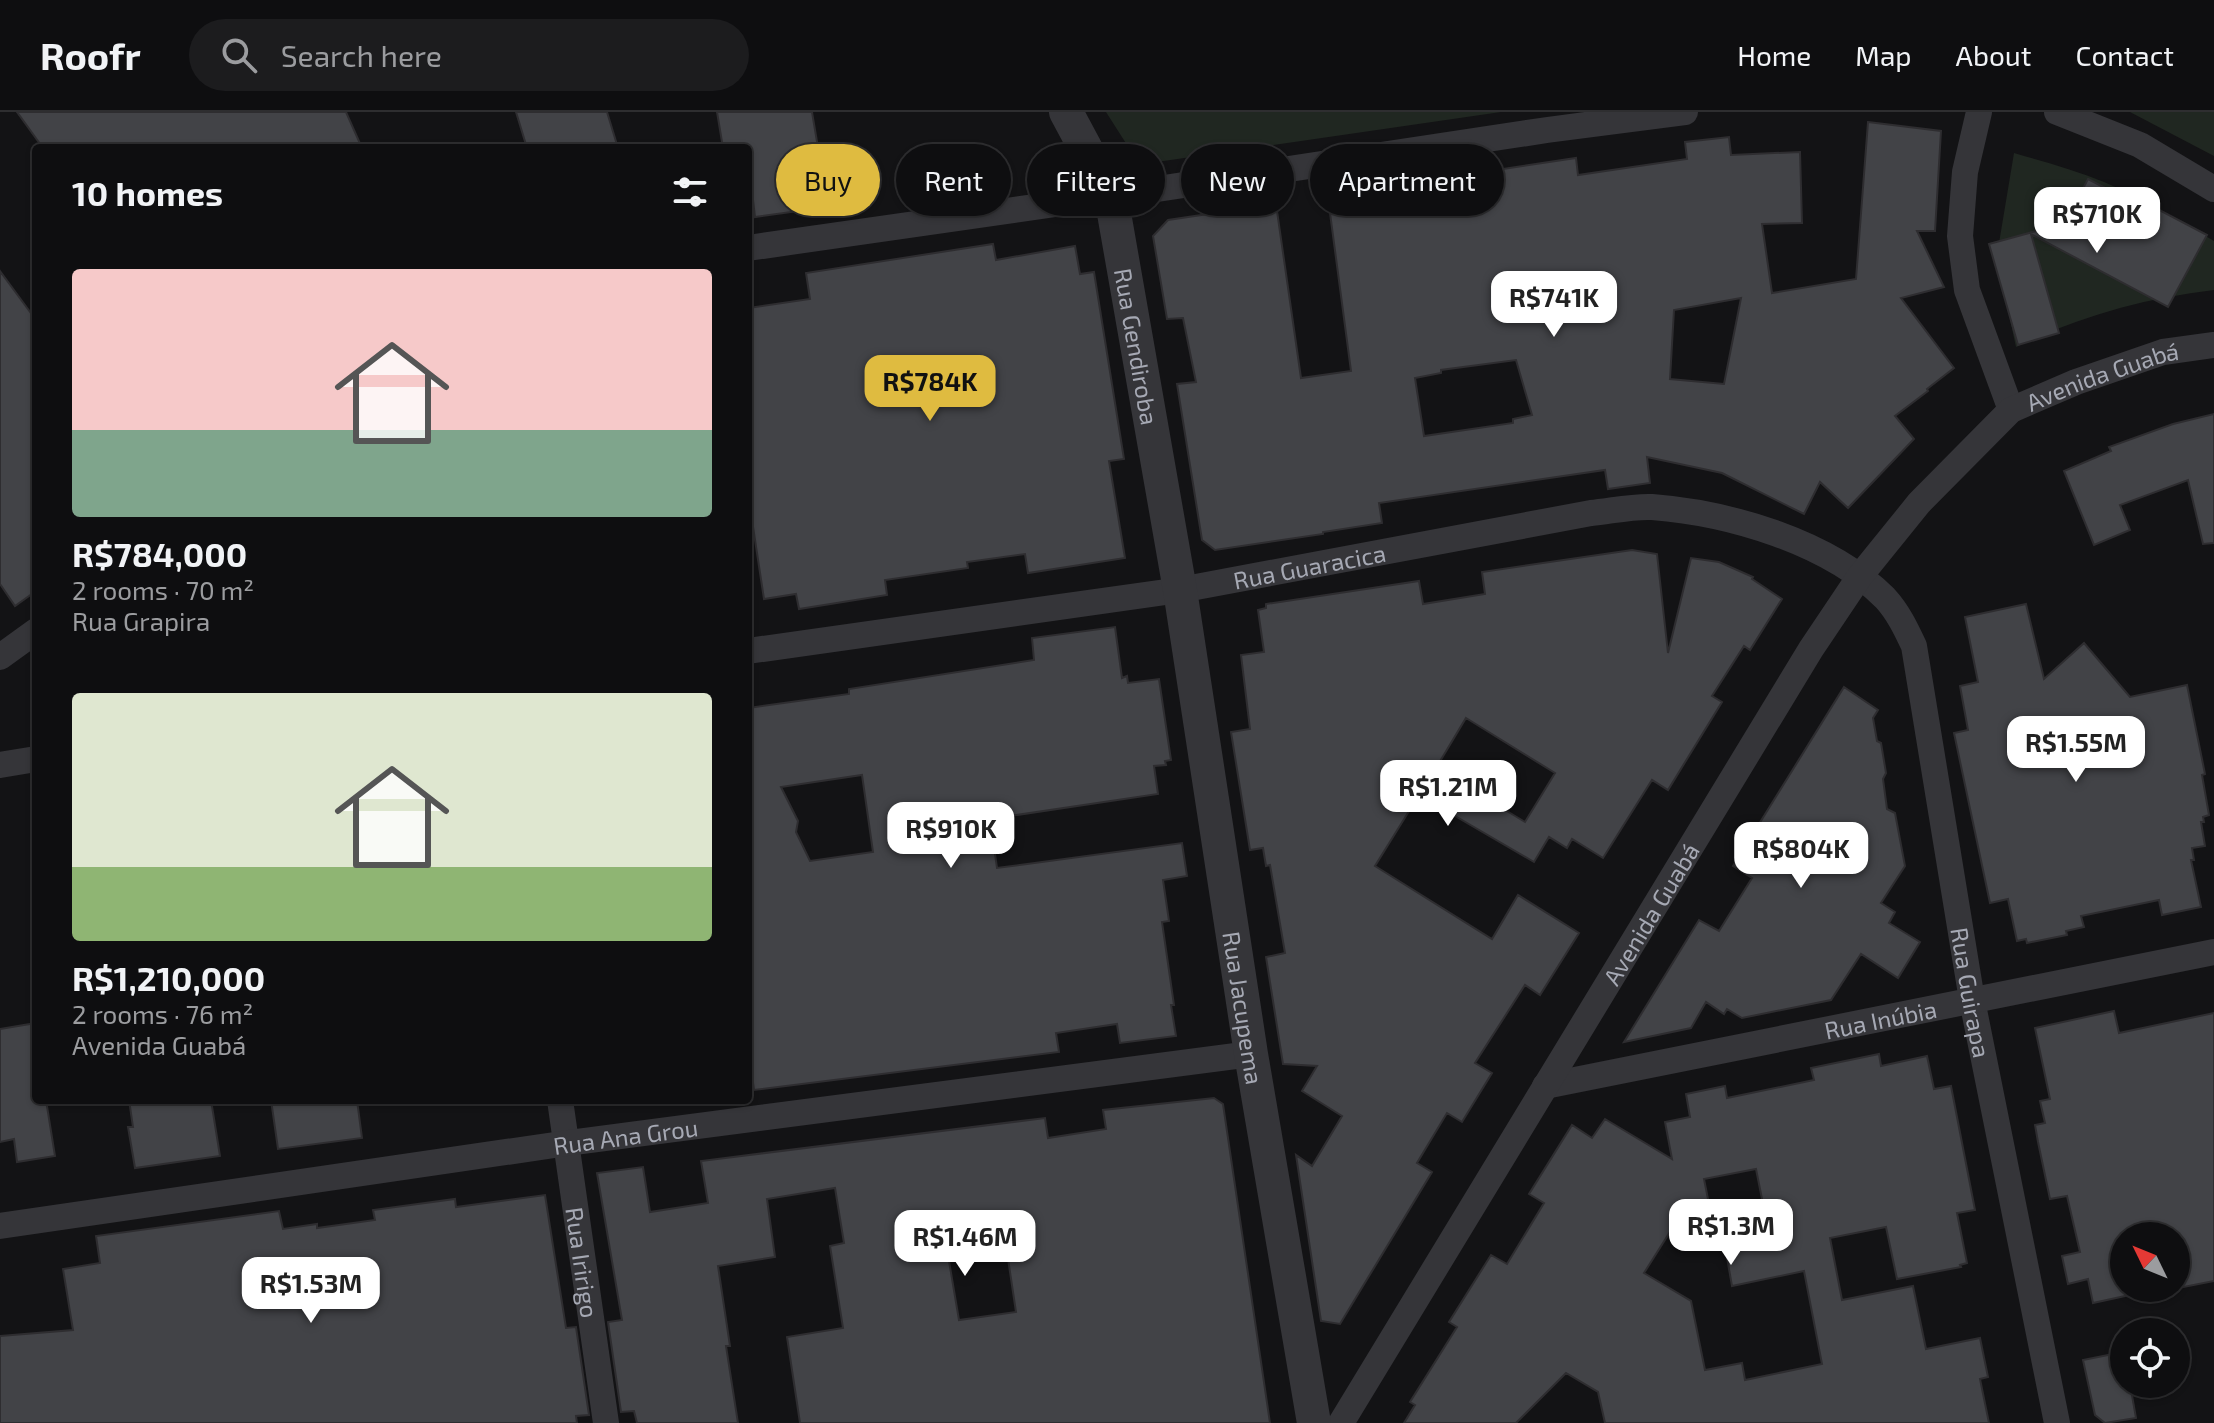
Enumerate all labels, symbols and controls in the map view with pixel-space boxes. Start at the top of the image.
search box [189,19,749,91]
text: Roofr [40,32,141,78]
icon: search [217,33,261,77]
text: Search here [281,37,442,73]
text: Home [1737,38,1811,72]
text: Map [1855,38,1912,72]
text: About [1956,38,2031,72]
text: Contact [2075,38,2174,72]
chip: Buy [776,144,880,216]
chip: Rent [896,144,1011,216]
chip: Filters [1027,144,1165,216]
chip: New [1181,144,1294,216]
chip: Apartment [1310,144,1504,216]
icon: filters [668,170,712,214]
text: 10 homes [72,172,223,213]
pin: R$710K [2032,187,2162,255]
text: R$710K [2052,197,2142,228]
street label: Rua Gendiroba [1109,266,1165,427]
pin: R$741K [1489,271,1619,339]
text: R$741K [1509,281,1599,312]
icon: home [320,321,464,465]
street label: Avenida Guabá [2021,336,2180,416]
pin: R$784K [865,355,995,423]
text: R$784K [883,365,977,396]
text: R$784,000 [72,533,247,574]
street label: Rua Guaracica [1231,537,1388,594]
text: 2 rooms · 70 m² [72,574,254,605]
text: Rua Grapira [72,605,210,636]
pin: R$1.55M [2002,716,2150,784]
text: R$1.55M [2025,726,2127,757]
icon: home [320,745,464,889]
pin: R$1.21M [1374,760,1522,828]
text: R$1.21M [1398,770,1498,801]
pin: R$910K [886,802,1016,870]
text: R$910K [905,812,997,843]
pin: R$804K [1736,822,1866,890]
text: R$804K [1752,832,1850,863]
street label: Avenida Guabá [1596,837,1705,990]
street label: Rua Guirapa [1946,925,1998,1060]
street label: Rua Jacupema [1218,929,1270,1087]
text: R$1,210,000 [72,957,265,998]
street label: Rua Inúbia [1822,993,1939,1044]
text: 2 rooms · 76 m² [72,998,253,1029]
text: Avenida Guabá [72,1029,246,1060]
street label: Rua Ana Grou [551,1112,700,1159]
pin: R$1.3M [1666,1199,1796,1267]
street label: Rua Iririgo [561,1205,605,1320]
text: R$1.3M [1687,1209,1775,1240]
pin: R$1.46M [891,1210,1039,1278]
text: R$1.46M [912,1220,1018,1251]
north arrow [2110,1222,2190,1302]
map controls [2110,1222,2190,1398]
pin: R$1.53M [237,1257,385,1325]
text: R$1.53M [260,1267,362,1298]
button: locate [2110,1318,2190,1398]

